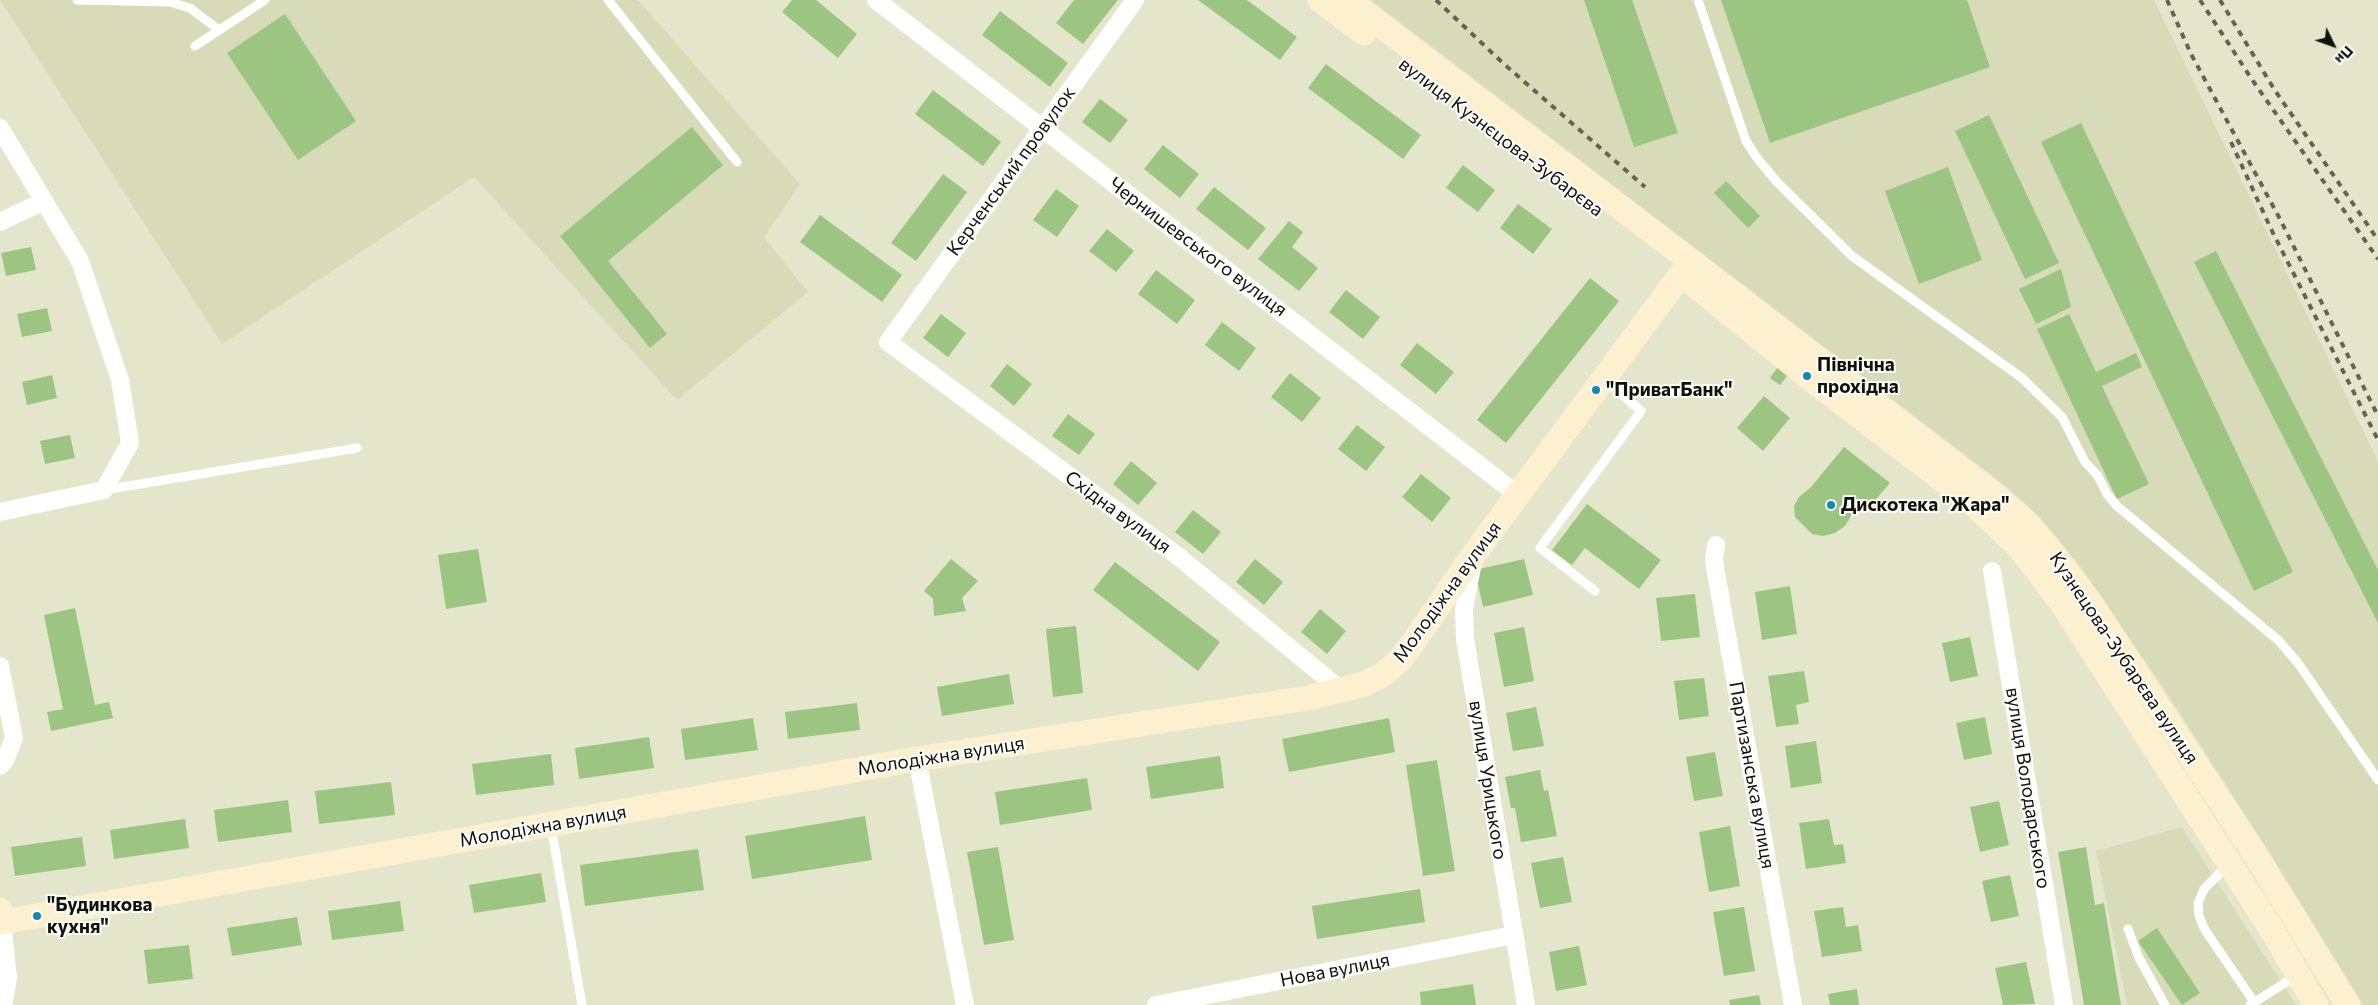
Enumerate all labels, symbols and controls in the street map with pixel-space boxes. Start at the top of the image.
north arrow [2308,20,2358,70]
text: Пн [2332,43,2357,68]
street label: вулиця Кузнєцова-Зубарєва [1394,53,1608,221]
street label: Керченський провулок [942,82,1080,260]
street label: Чернишевського вулиця [1104,173,1292,321]
place label: Північна прохідна [1817,354,1899,398]
marker: Північна прохідна [1801,370,1813,382]
place label: "ПриватБанк" [1606,379,1733,401]
marker: "ПриватБанк" [1590,384,1602,396]
street label: Східна вулиця [1061,466,1175,558]
place label: Дискотека "Жара" [1841,494,2009,516]
marker: Дискотека "Жара" [1825,499,1837,511]
street label: Молодіжна вулиця [1388,517,1506,667]
street label: Кузнецова-Зубарєва вулиця [2044,548,2204,768]
street label: Партизанська вулиця [1724,680,1780,870]
street label: вулиця Володарського [2001,686,2055,890]
street label: вулиця Урицького [1464,699,1512,861]
street label: Молодіжна вулиця [856,732,1026,780]
street label: Молодіжна вулиця [458,800,628,852]
place label: "Будинкова кухня" [47,894,152,938]
marker: "Будинкова кухня" [31,910,43,922]
street label: Нова вулиця [1278,948,1392,992]

